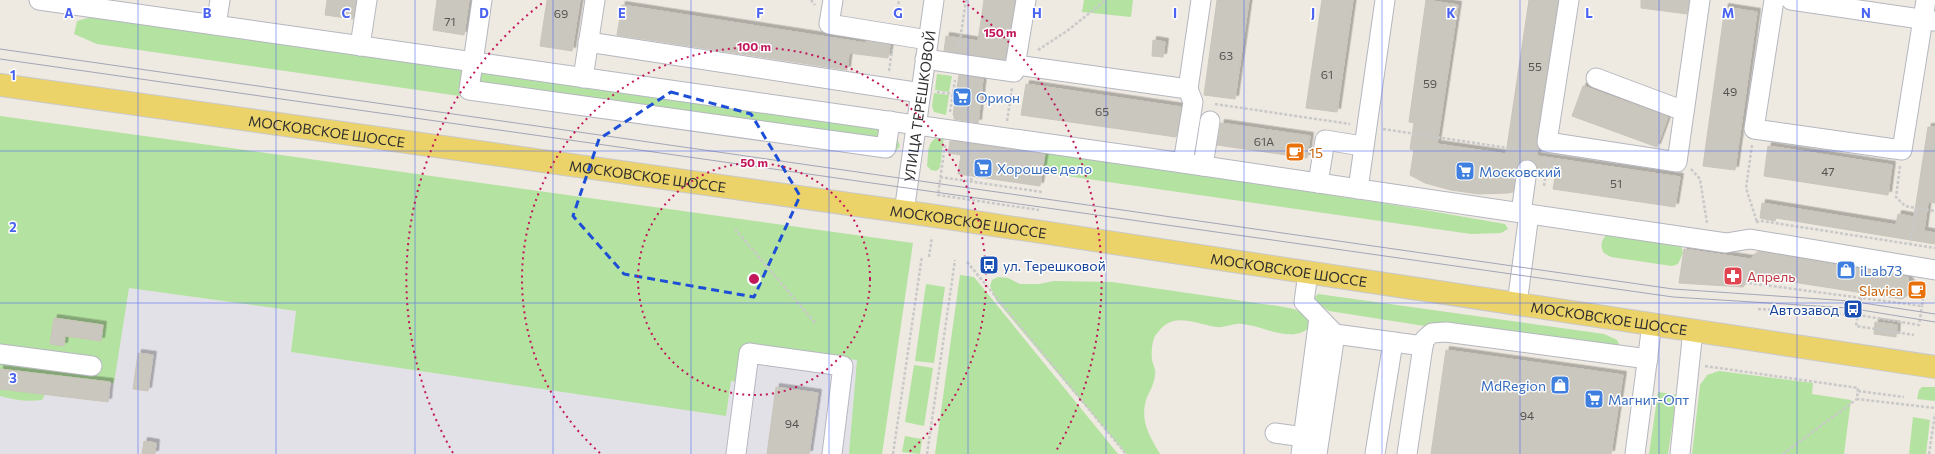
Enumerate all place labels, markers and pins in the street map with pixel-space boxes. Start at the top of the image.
supermarket icon: Орион [951,86,973,108]
place label: Орион [976,89,1020,106]
cafe icon: 15 [1284,141,1306,163]
place label: 15 [1309,144,1323,161]
supermarket icon: Хорошее дело [972,157,994,179]
place label: Хорошее дело [997,160,1092,177]
supermarket icon: Московский [1454,160,1476,182]
place label: Московский [1479,163,1561,180]
bus stop icon: ул. Терешковой [978,254,1000,276]
place label: ул. Терешковой [1003,257,1106,274]
shop icon: iLab73 [1835,259,1857,281]
place label: iLab73 [1860,262,1902,279]
pharmacy icon: Апрель [1722,265,1744,287]
place label: Апрель [1747,268,1795,285]
centre of rings [747,272,761,286]
cafe icon: Slavica [1906,279,1928,301]
place label: Slavica [1859,282,1903,299]
bus stop icon: Автозавод [1842,298,1864,320]
place label: Автозавод [1769,301,1839,318]
shop icon: MdRegion [1549,374,1571,396]
place label: MdRegion [1481,377,1546,394]
supermarket icon: Магнит-Опт [1583,388,1605,410]
place label: Магнит-Опт [1608,391,1690,408]

